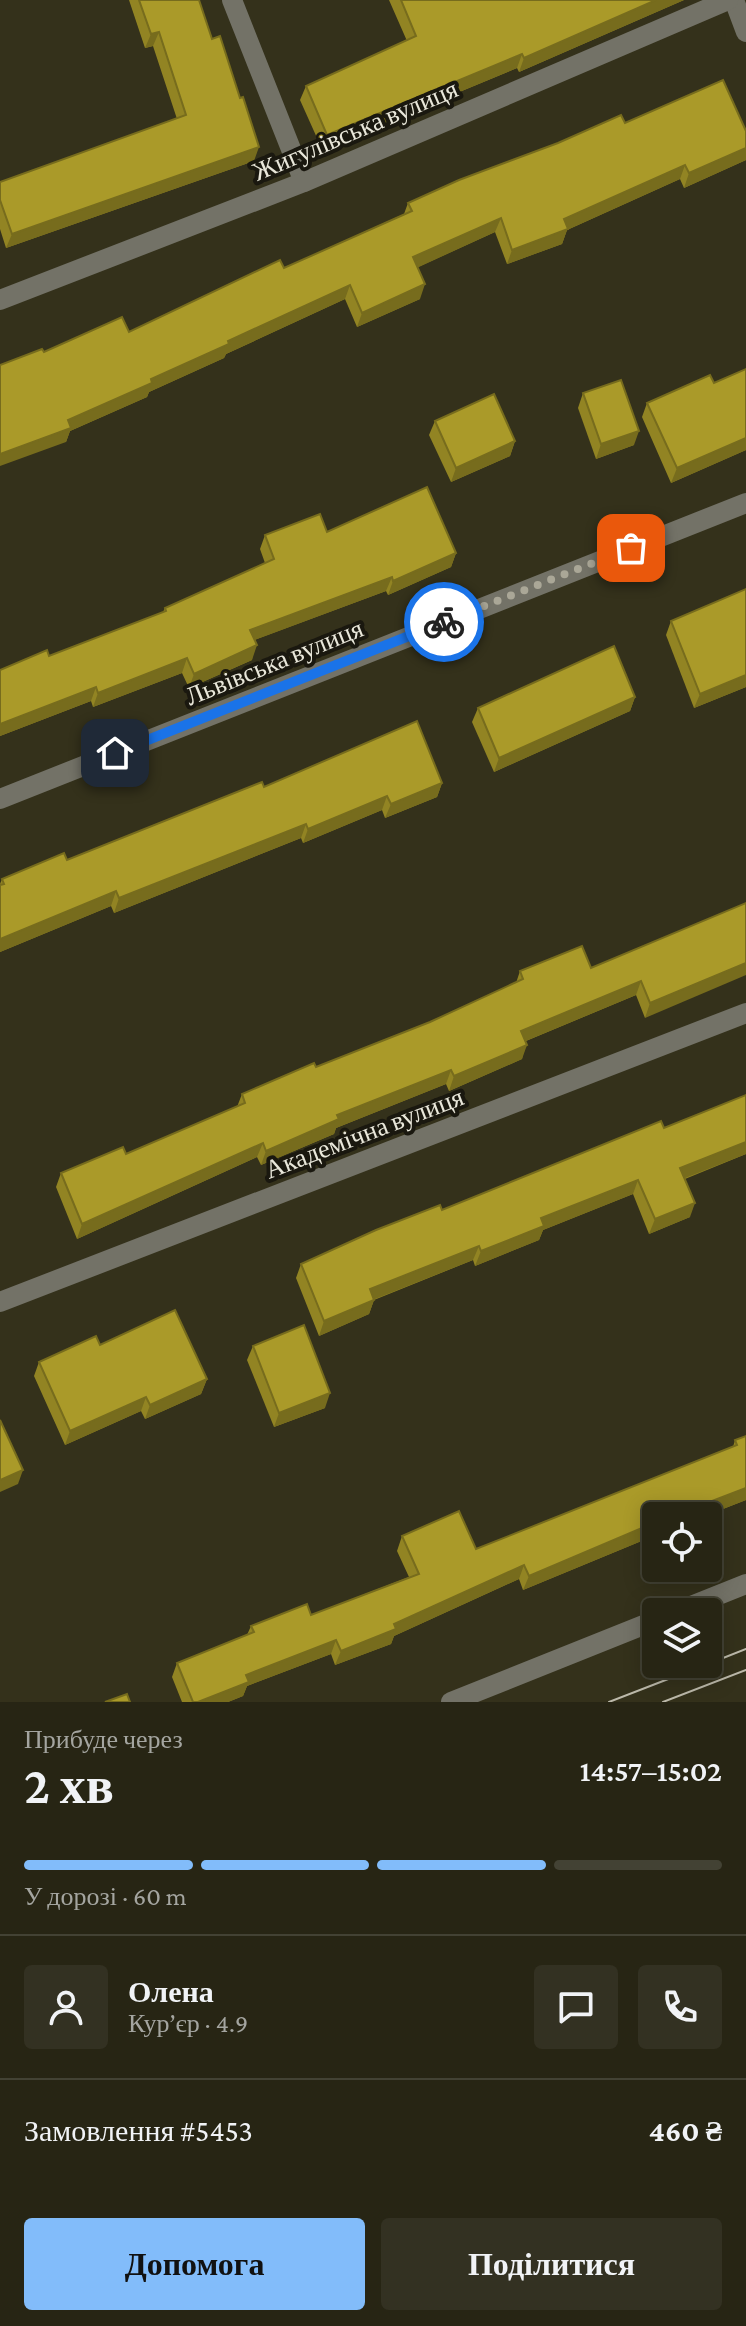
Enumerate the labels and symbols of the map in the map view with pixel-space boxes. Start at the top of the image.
street label: Жигулівська вулиця [248,74,462,187]
pin [597,514,665,582]
courier [404,582,484,662]
street label: Львівська вулиця [181,614,367,711]
pin [81,719,149,787]
street label: Академічна вулиця [261,1082,468,1185]

